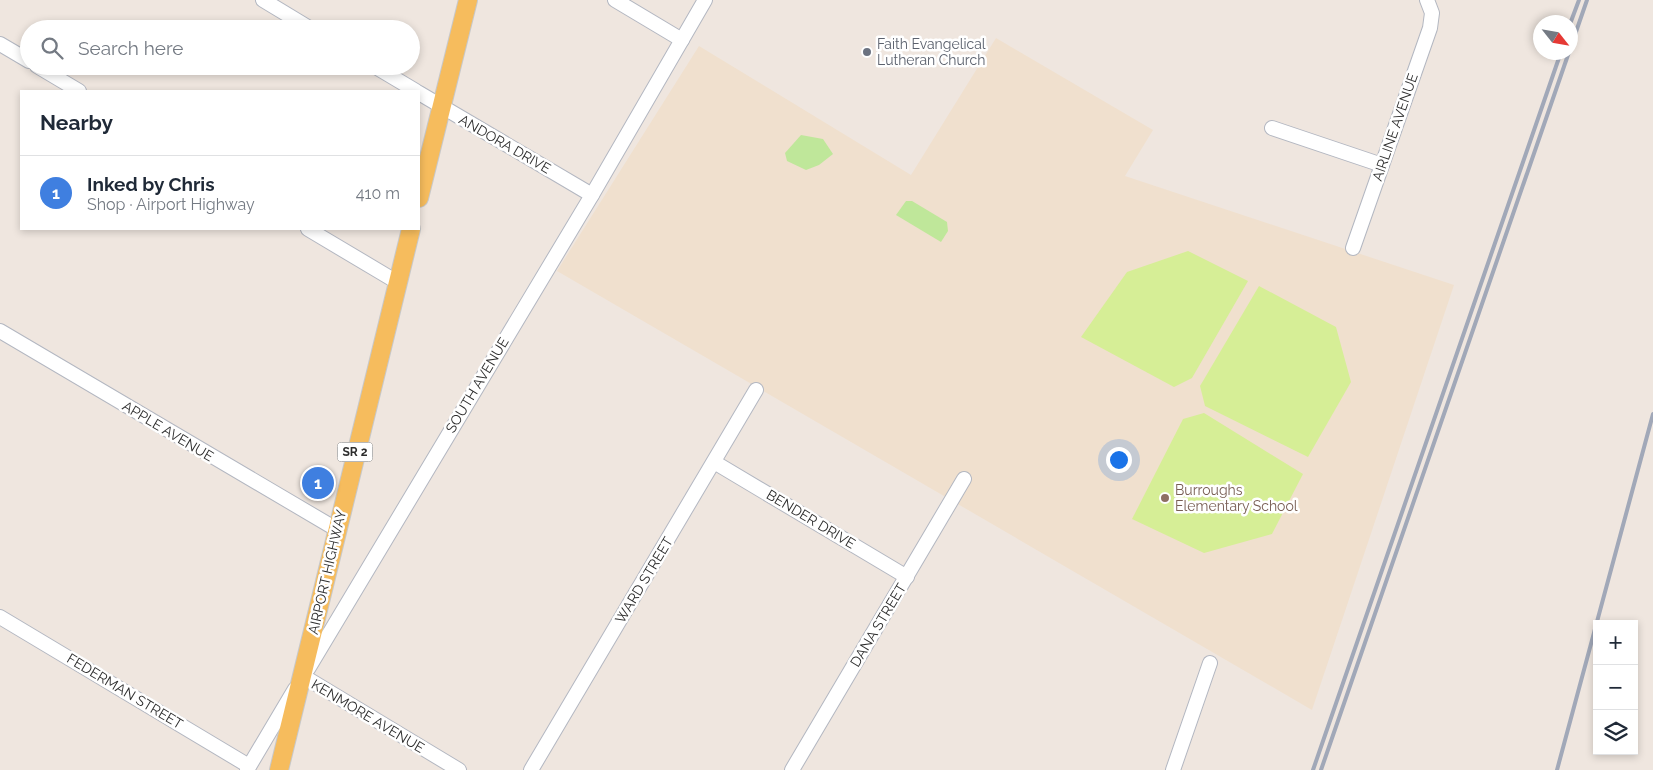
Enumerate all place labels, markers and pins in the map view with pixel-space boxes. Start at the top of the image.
place label: Faith Evangelical Lutheran Church [877,36,986,68]
marker: Faith Evangelical Lutheran Church [861,46,873,58]
pin: 1 [302,464,334,502]
place label: Burroughs Elementary School [1175,482,1298,514]
marker: Burroughs Elementary School [1159,492,1171,504]

